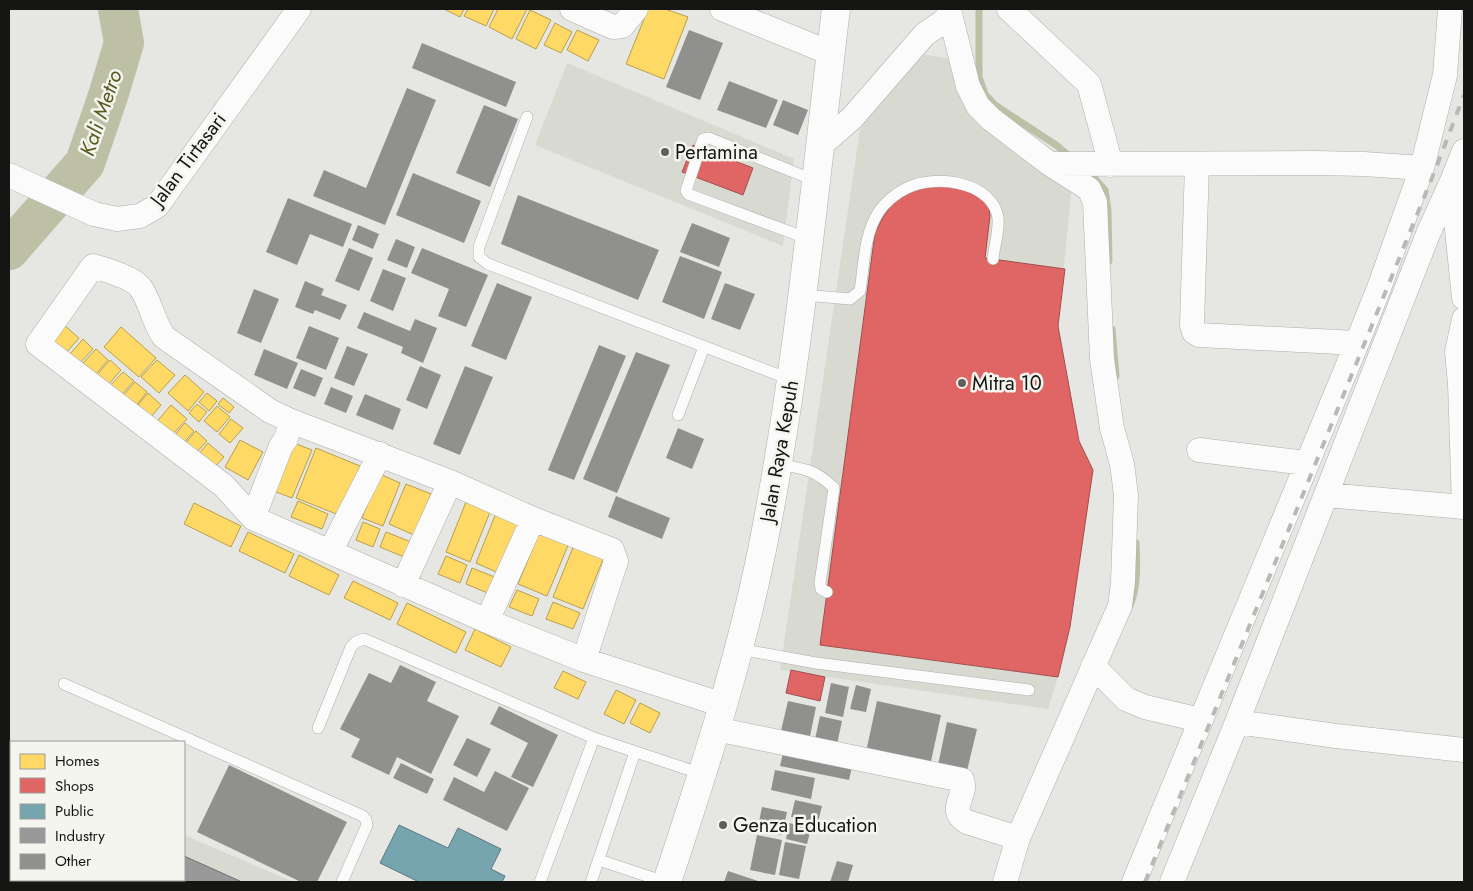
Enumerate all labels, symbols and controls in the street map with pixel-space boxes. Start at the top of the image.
water label: Kali Metro [72,66,130,160]
street label: Jalan Tirtasari [142,106,233,215]
place label: Pertamina [675,138,758,167]
marker: Pertamina [659,146,671,158]
place label: Mitra 10 [972,369,1042,398]
marker: Mitra 10 [956,377,968,389]
street label: Jalan Raya Kepuh [752,378,806,527]
legend [10,741,185,881]
text: Homes [55,750,99,772]
text: Shops [55,775,94,797]
text: Public [55,800,94,822]
place label: Genza Education [733,811,878,840]
marker: Genza Education [717,819,729,831]
text: Industry [55,825,105,847]
text: Other [55,850,92,872]

